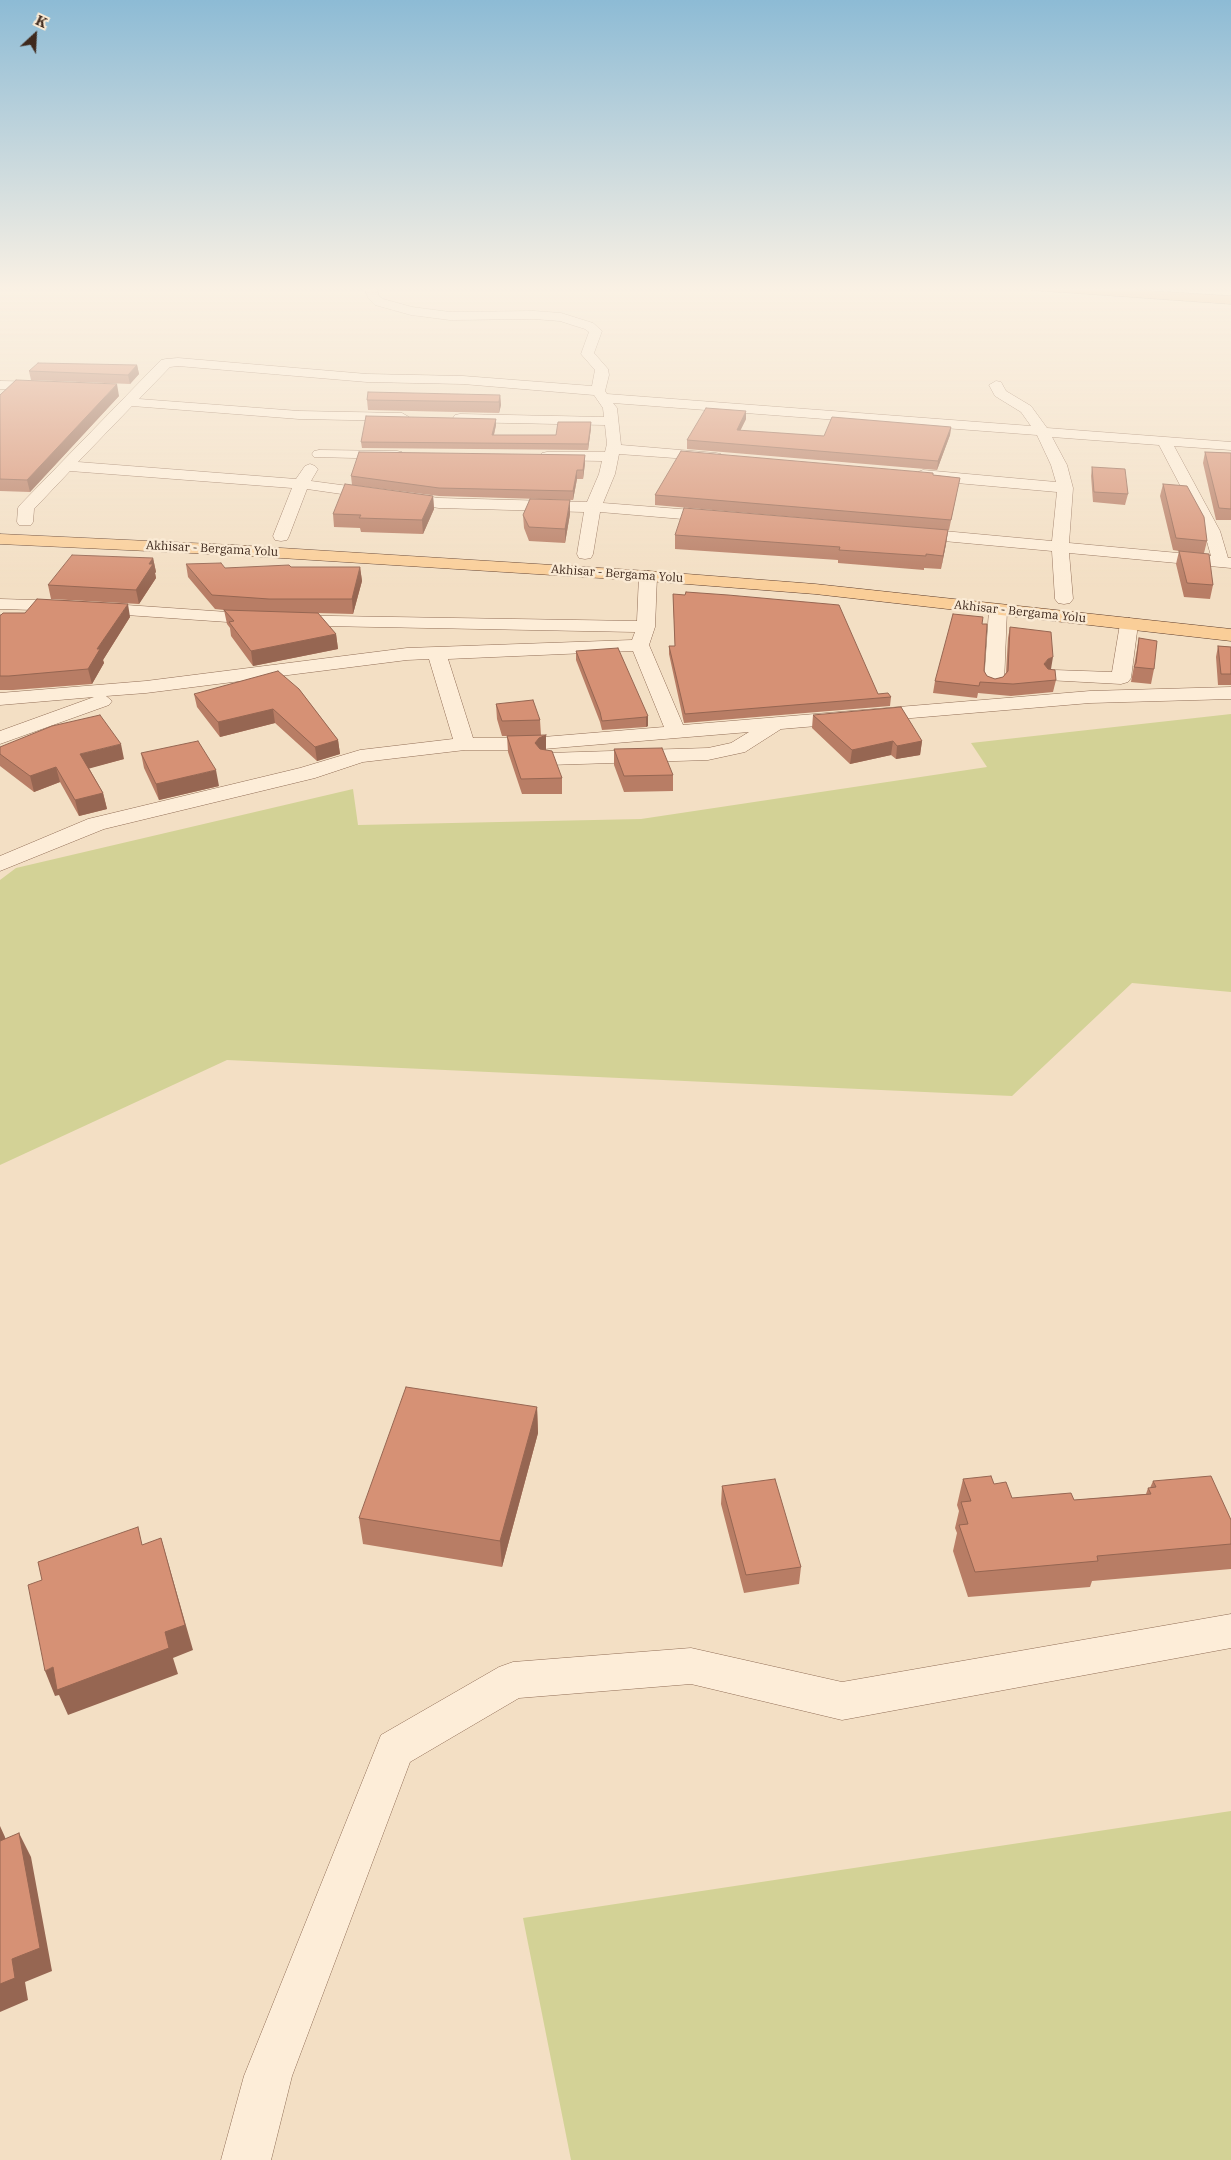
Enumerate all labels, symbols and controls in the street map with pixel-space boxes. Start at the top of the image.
north arrow [10,10,60,60]
text: K [33,11,50,32]
street label: Akhisar - Bergama Yolu [145,538,279,560]
street label: Akhisar - Bergama Yolu [550,562,684,586]
street label: Akhisar - Bergama Yolu [953,598,1087,626]

